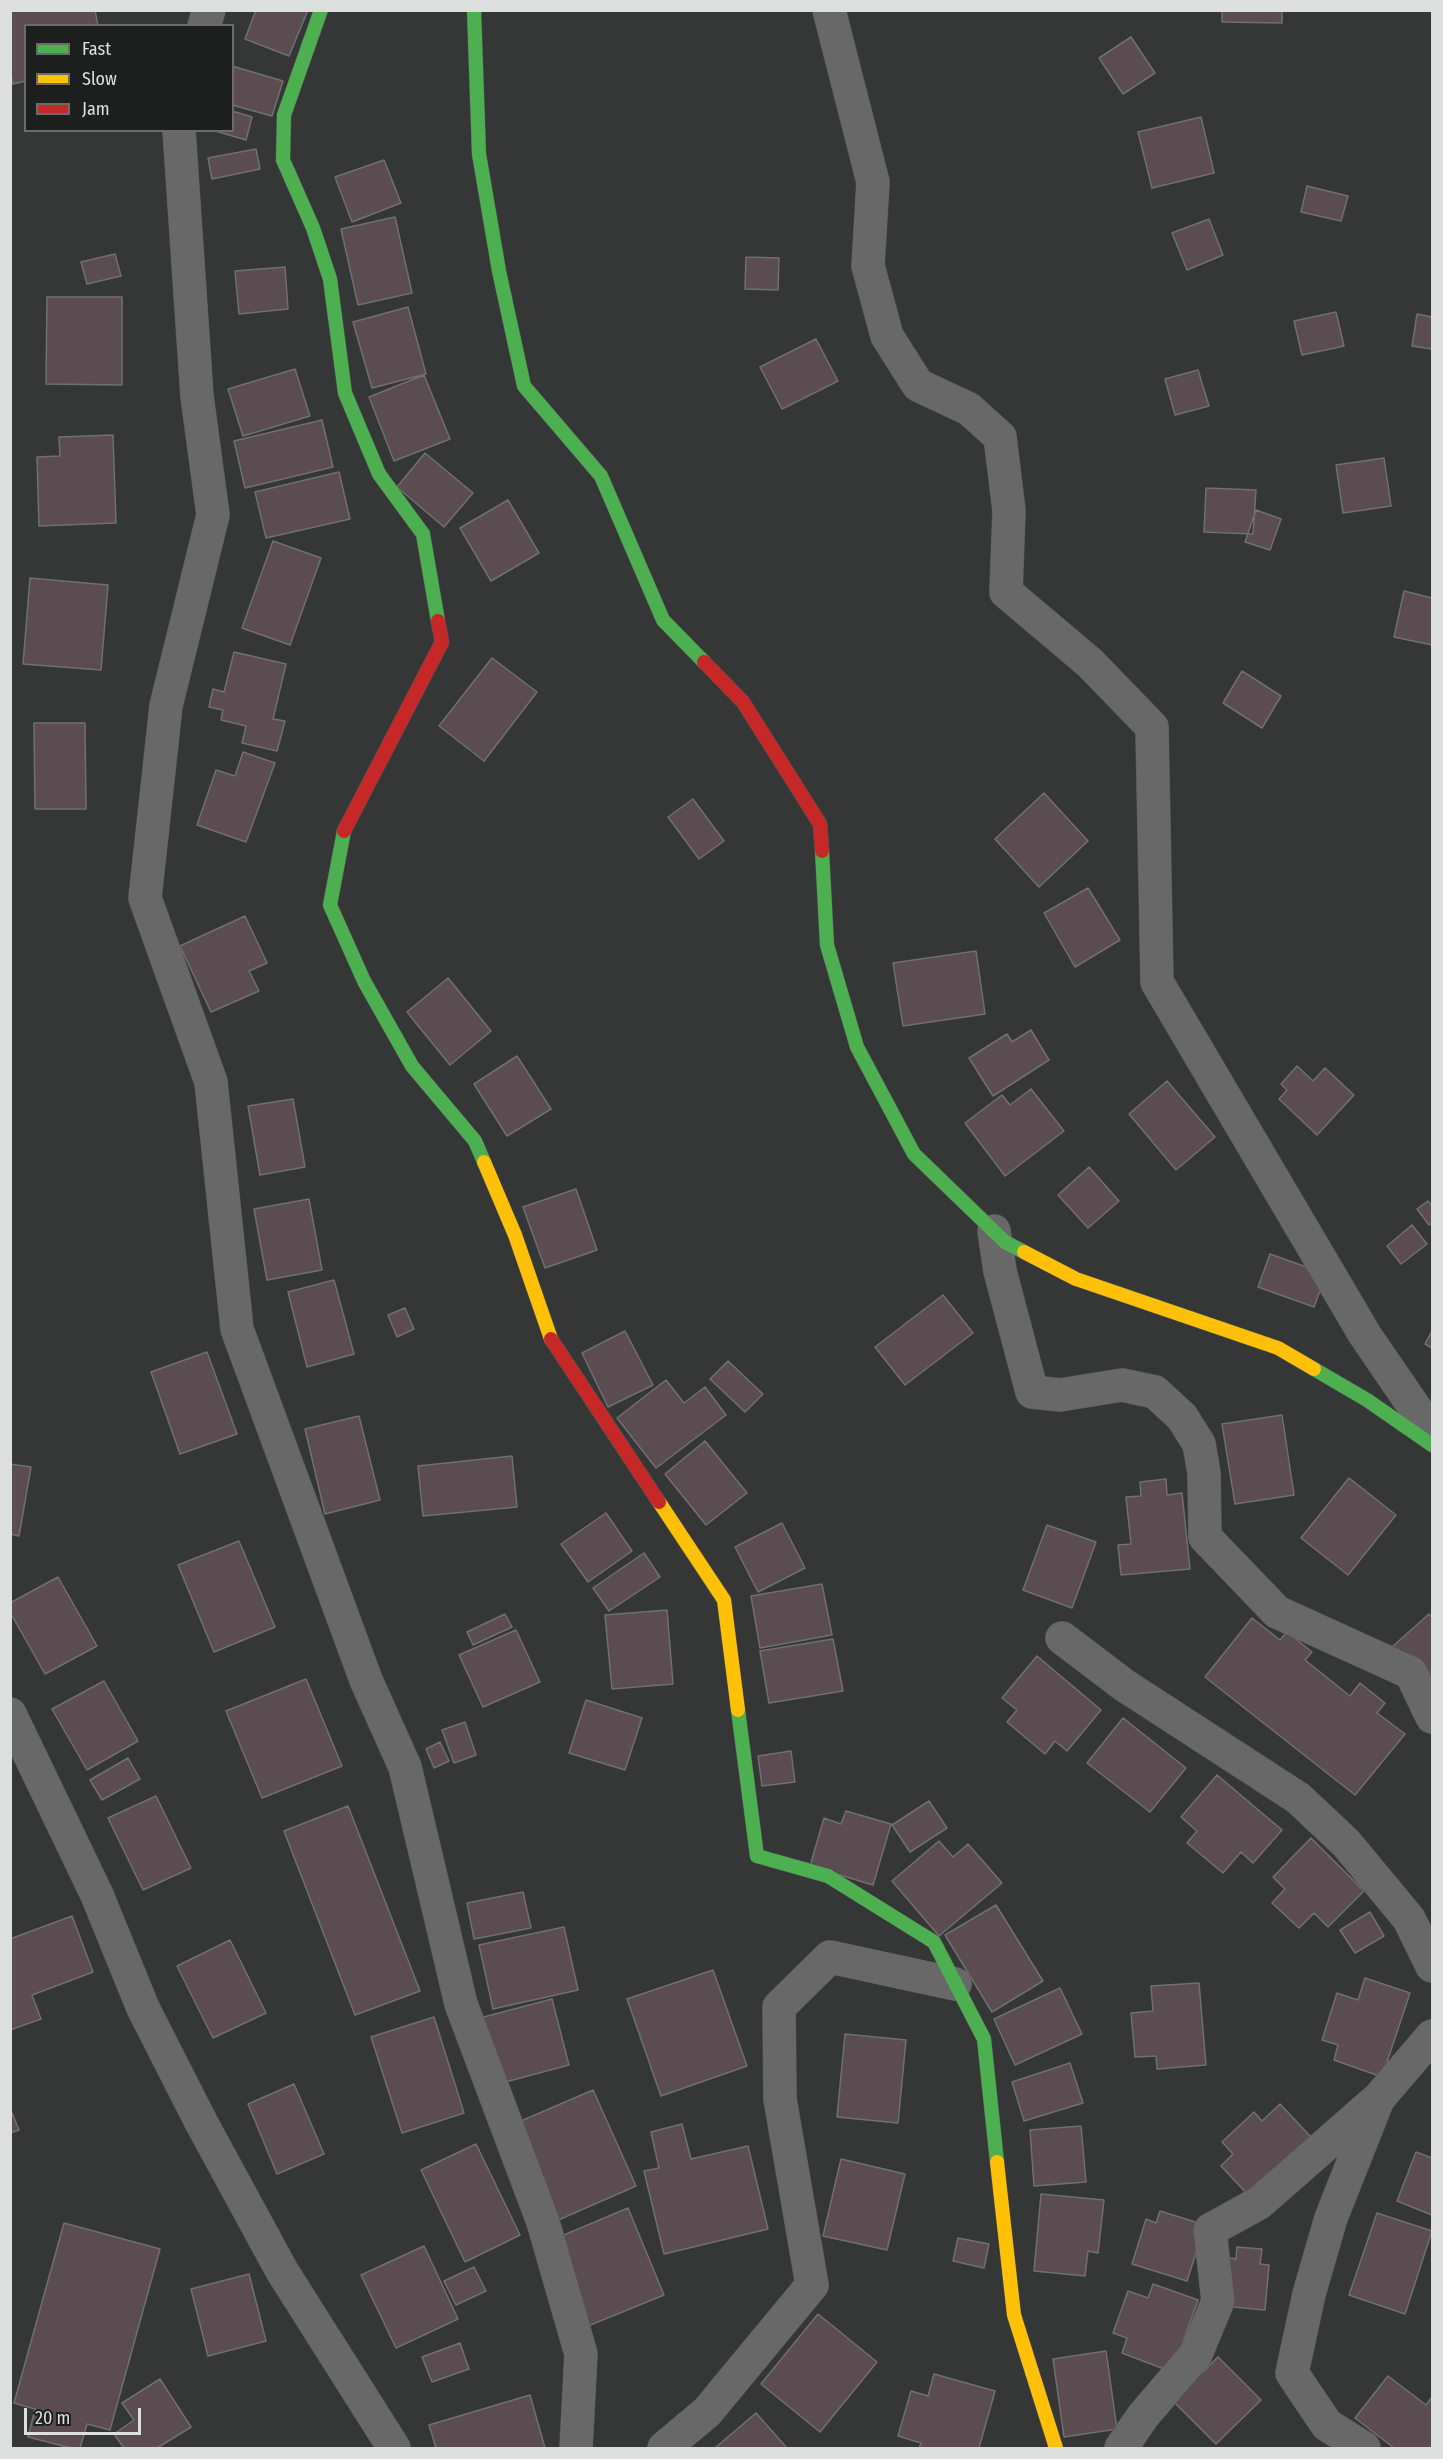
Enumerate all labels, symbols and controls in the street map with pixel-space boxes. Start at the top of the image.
legend [24,24,234,132]
text: Fast [82,38,111,60]
text: Slow [82,68,117,90]
text: Jam [82,98,110,120]
scale bar [27,2396,144,2434]
text: 20 m [35,2407,70,2429]

